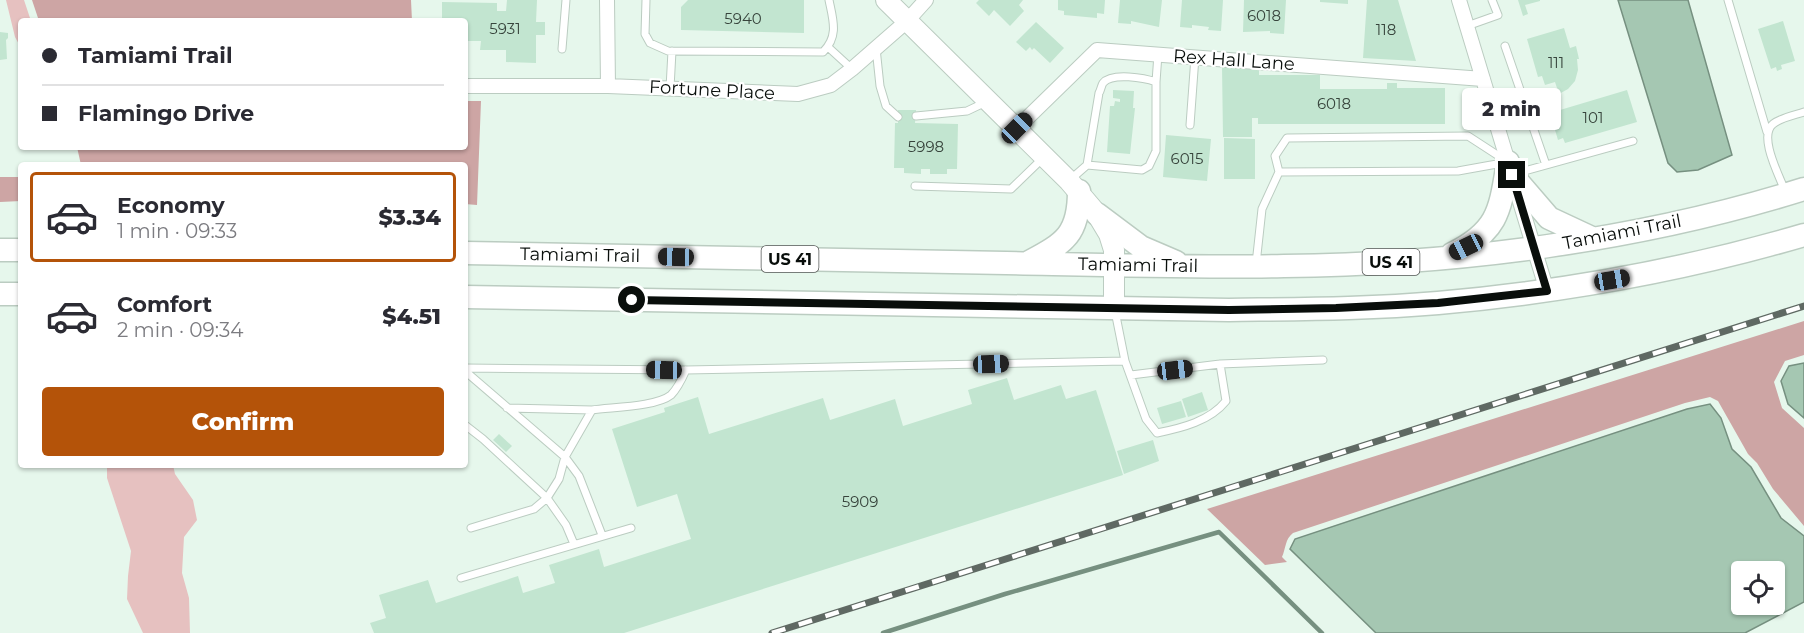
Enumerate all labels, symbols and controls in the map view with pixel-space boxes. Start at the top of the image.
house number: 6018 [1247,6,1281,25]
house number: 5940 [724,9,762,28]
house number: 5931 [489,19,521,38]
house number: 118 [1376,20,1396,39]
text: Tamiami Trail [78,42,233,69]
street label: Rex Hall Lane [1172,45,1296,75]
house number: 111 [1548,53,1564,72]
street label: Fortune Place [648,76,776,104]
callout: 2 min [1462,88,1562,130]
house number: 6018 [1317,94,1351,113]
text: 2 min [1482,97,1541,121]
text: Flamingo Drive [78,100,254,127]
house number: 101 [1583,108,1603,127]
car [998,109,1036,147]
house number: 5998 [908,137,944,156]
house number: 6015 [1171,149,1203,168]
route end [1498,161,1525,188]
icon: car [45,190,99,244]
text: Economy [117,192,225,219]
text: $3.34 [378,204,441,231]
street label: Tamiami Trail [1561,210,1683,254]
text: 1 min · 09:33 [117,219,237,243]
car [1446,231,1486,263]
street label: Tamiami Trail [520,243,640,267]
road number: US 41 [762,246,818,272]
car [658,248,694,266]
road number: US 41 [1362,249,1420,275]
street label: Tamiami Trail [1078,253,1198,277]
car [1593,268,1631,292]
route start [618,286,645,313]
icon: car [45,289,99,343]
text: Comfort [117,291,212,318]
text: $4.51 [382,303,441,330]
text: 2 min · 09:34 [117,318,243,342]
car [973,354,1009,374]
car [1156,359,1194,381]
car [646,361,682,379]
button: Confirm [42,387,444,456]
house number: 5909 [842,492,878,511]
map controls [1731,561,1785,615]
button: locate [1731,561,1785,615]

